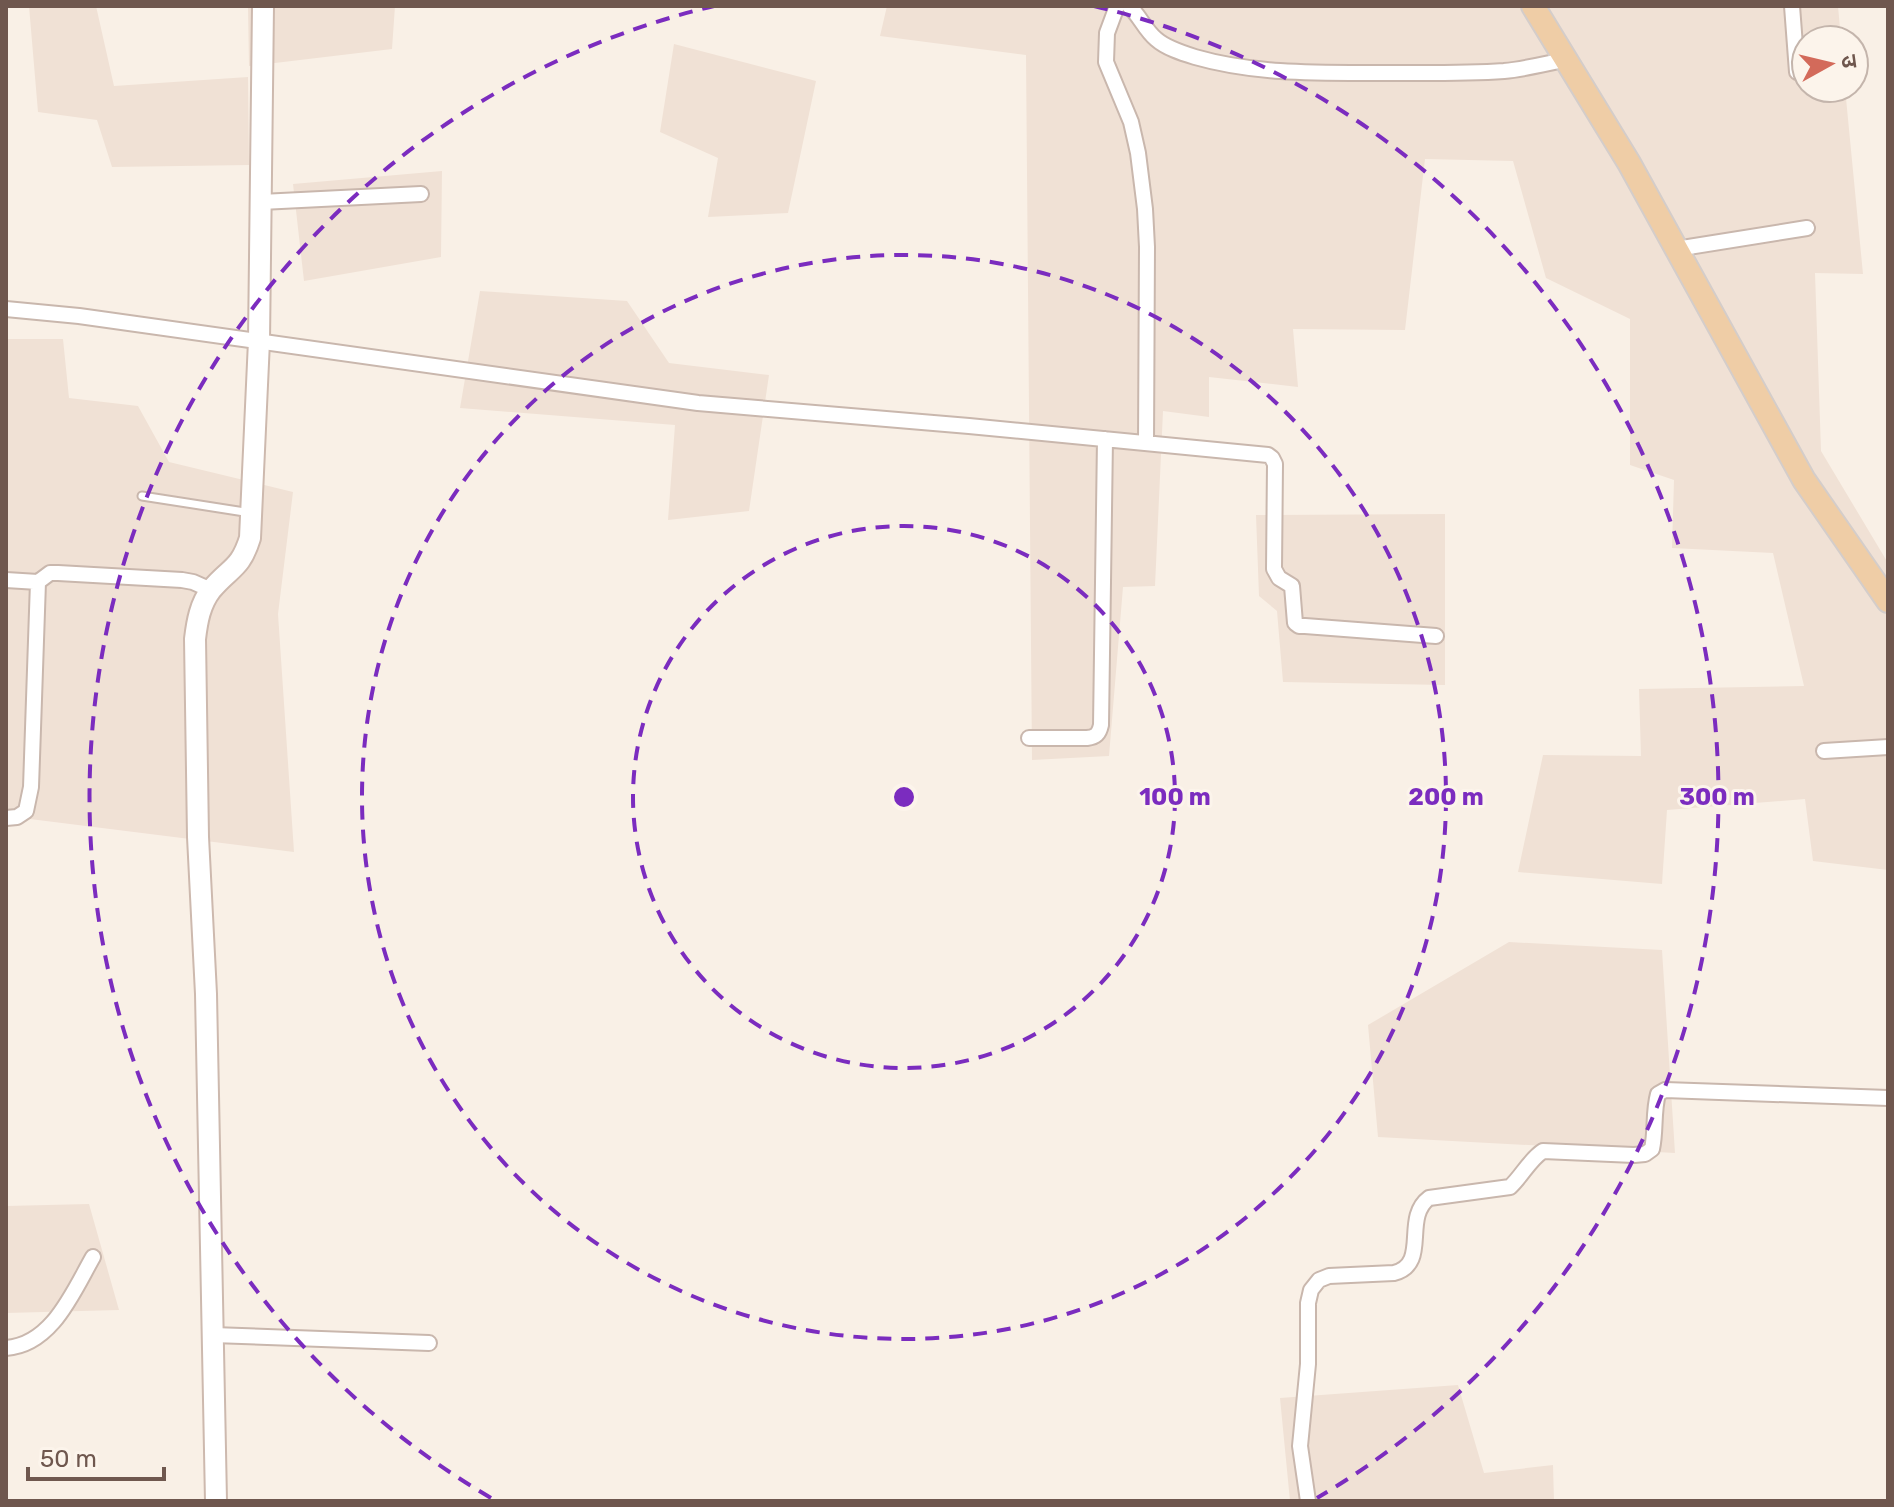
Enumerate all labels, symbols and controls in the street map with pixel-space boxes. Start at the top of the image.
north arrow [1790,24,1870,104]
text: उ [1835,53,1864,71]
centre of rings [890,783,918,811]
text: 100 m [1139,783,1211,811]
text: 200 m [1408,783,1484,811]
text: 300 m [1679,783,1755,811]
scale bar [28,1431,164,1481]
text: 50 m [40,1445,97,1473]

